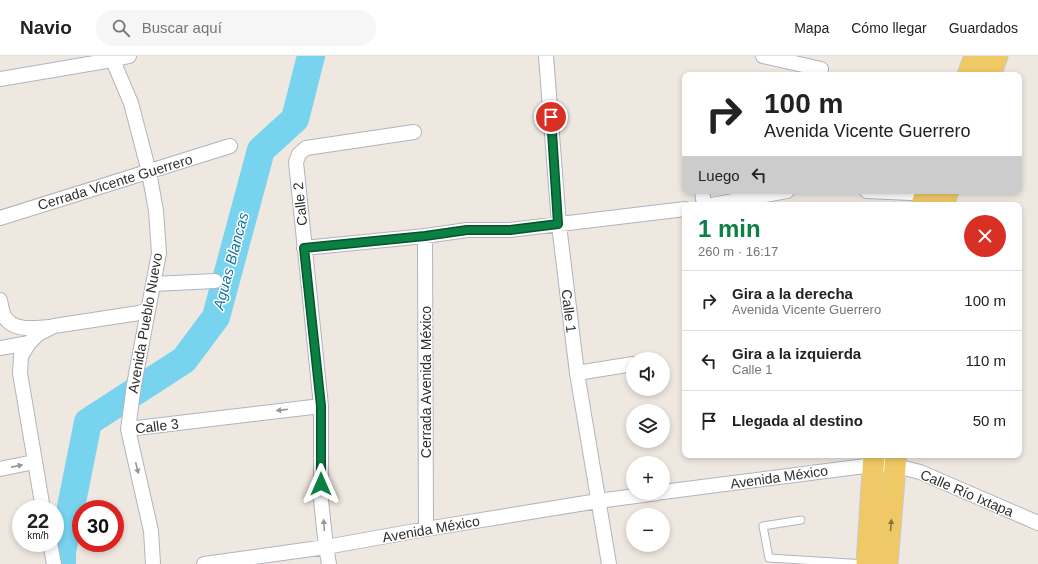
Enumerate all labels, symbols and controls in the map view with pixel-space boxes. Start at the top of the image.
search box [96,10,376,46]
text: Navio [20,17,72,38]
icon: search [110,17,132,39]
text: Buscar aquí [142,19,222,36]
text: Mapa [794,20,829,36]
text: Cómo llegar [851,20,927,36]
text: Guardados [949,20,1018,36]
icon: right [698,88,750,140]
text: 100 m [764,88,843,119]
pin [534,100,568,134]
icon: arrive [540,106,562,128]
text: Avenida Vicente Guerrero [764,121,970,141]
street label: Cerrada Vicente Guerrero [36,151,194,213]
icon: left [748,164,770,186]
text: Luego [698,167,740,184]
street label: Calle 2 [290,181,310,227]
water label: Aguas Blancas [209,210,252,312]
text: 1 min [698,215,761,242]
button: close [964,215,1006,257]
text: 260 m · 16:17 [698,244,778,259]
street label: Avenida Pueblo Nuevo [125,251,165,394]
text: Gira a la derecha [732,285,853,302]
street label: Calle 1 [558,288,580,334]
icon: right [698,290,720,312]
text: 100 m [964,292,1006,309]
text: Avenida Vicente Guerrero [732,302,881,317]
street label: Cerrada Avenida México [418,306,434,458]
text: Gira a la izquierda [732,345,861,362]
icon: left [698,350,720,372]
map controls [626,352,670,552]
button: sound [626,352,670,396]
text: 110 m [965,352,1006,369]
text: Calle 1 [732,362,772,377]
button: layers [626,404,670,448]
one-way arrow [276,407,288,414]
icon: arrive [698,410,720,432]
text: Llegada al destino [732,412,863,429]
text: 50 m [973,412,1006,429]
street label: Calle 3 [134,415,180,437]
button: + [626,456,670,500]
one-way arrow [134,461,140,474]
one-way arrow [11,462,23,468]
street label: Avenida México [729,462,829,492]
position arrow [300,463,342,505]
street label: Calle Río Ixtapa [918,466,1016,520]
speed limit sign: 30 [72,500,124,552]
button: − [626,508,670,552]
text: 22 [27,510,49,532]
street label: Avenida México [381,513,481,545]
one-way arrow [320,519,327,531]
one-way arrow [887,519,894,531]
text: km/h [27,530,49,541]

